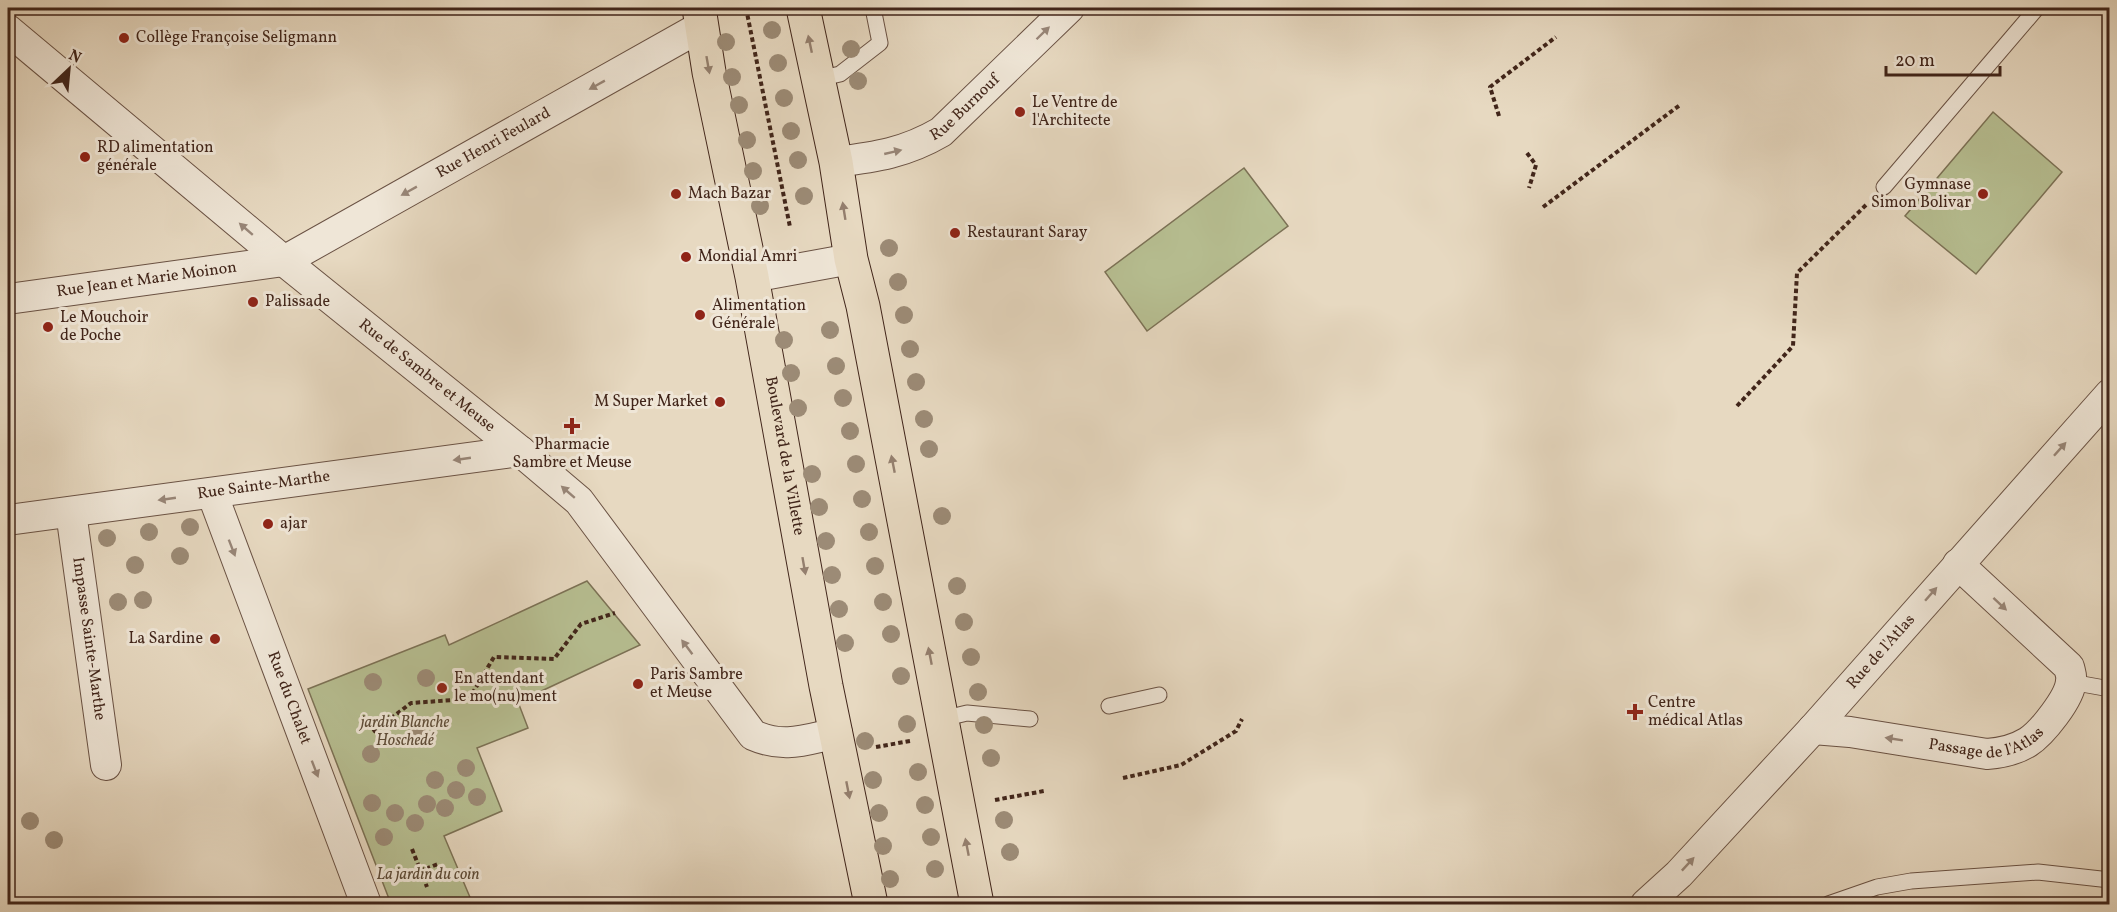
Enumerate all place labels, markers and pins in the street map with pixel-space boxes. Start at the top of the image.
place label: Collège Françoise Seligmann [136,27,337,49]
marker: Collège Françoise Seligmann [117,31,131,45]
place label: Le Ventre de l'Architecte [1032,92,1118,132]
marker: Le Ventre de l'Architecte [1013,105,1027,119]
place label: RD alimentation générale [97,137,214,177]
marker: RD alimentation générale [78,150,92,164]
place label: Gymnase Simon Bolivar [1871,174,1971,214]
place label: Mach Bazar [688,183,771,205]
marker: Mach Bazar [669,187,683,201]
marker: Gymnase Simon Bolivar [1976,187,1990,201]
place label: Restaurant Saray [967,222,1088,244]
marker: Restaurant Saray [948,226,962,240]
place label: Mondial Amri [698,246,798,268]
marker: Mondial Amri [679,250,693,264]
place label: Palissade [265,291,330,313]
marker: Palissade [246,295,260,309]
place label: Alimentation Générale [712,295,806,335]
place label: Le Mouchoir de Poche [60,307,148,347]
marker: Alimentation Générale [693,308,707,322]
marker: Le Mouchoir de Poche [41,320,55,334]
place label: M Super Market [594,391,708,413]
marker: M Super Market [713,395,727,409]
marker: Pharmacie Sambre et Meuse [565,419,579,433]
place label: Pharmacie Sambre et Meuse [512,434,632,474]
place label: ajar [280,513,307,535]
marker: ajar [261,517,275,531]
place label: La Sardine [128,628,203,650]
marker: La Sardine [208,632,222,646]
place label: Paris Sambre et Meuse [650,664,743,704]
place label: En attendant le mo(nu)ment [454,668,557,708]
marker: Paris Sambre et Meuse [631,677,645,691]
marker: En attendant le mo(nu)ment [435,681,449,695]
place label: Centre médical Atlas [1648,692,1743,732]
marker: Centre médical Atlas [1626,703,1644,721]

